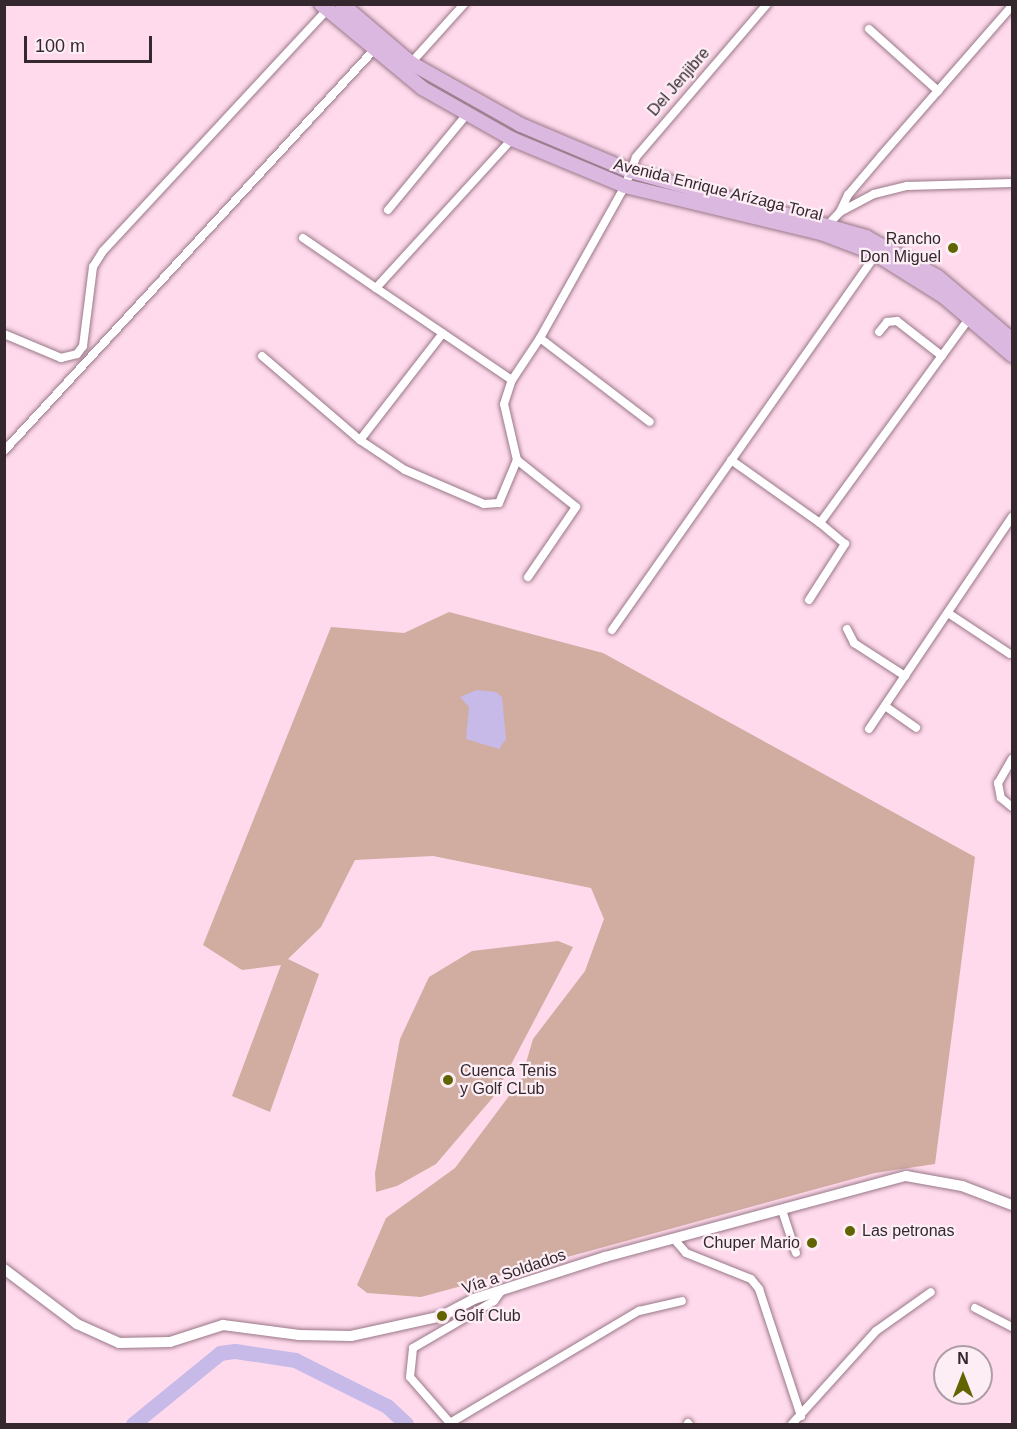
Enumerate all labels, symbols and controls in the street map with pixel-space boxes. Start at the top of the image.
scale bar [27,24,154,62]
text: 100 m [35,36,85,56]
street label: Del Jenjibre [644,44,714,120]
street label: Avenida Enrique Arízaga Toral [611,155,825,225]
place label: Rancho Don Miguel [860,229,941,267]
marker: Rancho Don Miguel [946,241,960,255]
place label: Cuenca Tenis y Golf CLub [460,1061,557,1099]
marker: Cuenca Tenis y Golf CLub [441,1073,455,1087]
place label: Las petronas [862,1221,955,1241]
marker: Las petronas [843,1224,857,1238]
place label: Chuper Mario [703,1233,800,1253]
marker: Chuper Mario [805,1236,819,1250]
street label: Vía a Soldados [460,1245,568,1299]
place label: Golf Club [454,1306,521,1326]
marker: Golf Club [435,1309,449,1323]
north arrow [933,1345,993,1405]
text: N [957,1350,969,1367]

